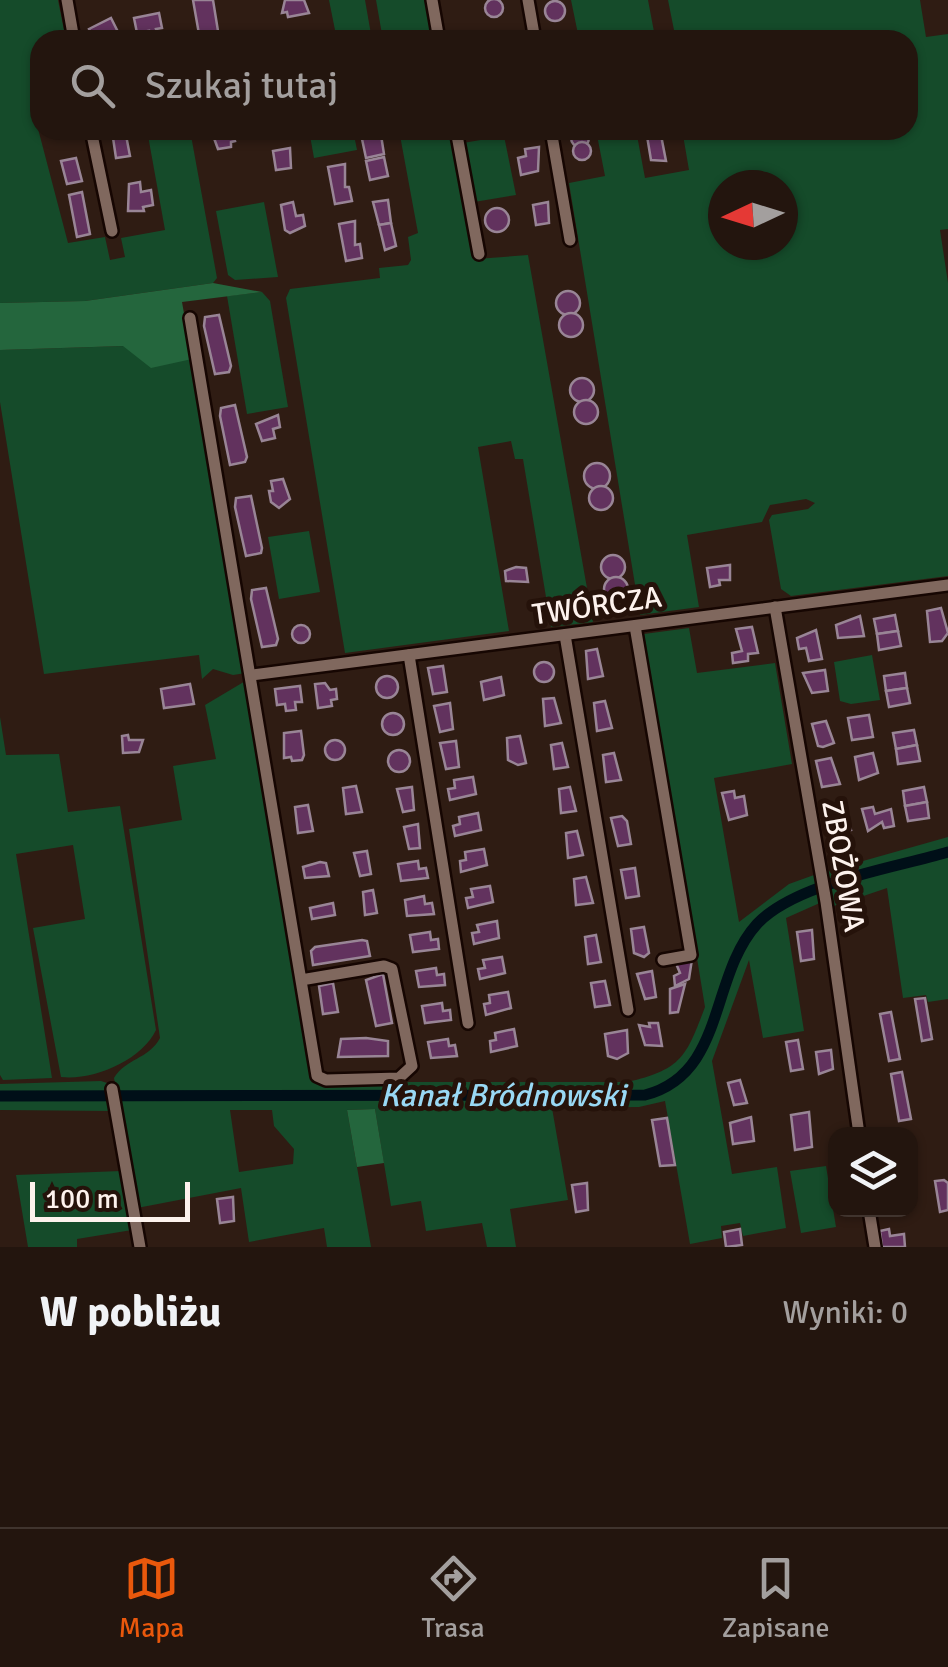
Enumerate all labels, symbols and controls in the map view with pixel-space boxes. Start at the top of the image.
search box [30,30,918,140]
icon: search [65,58,120,113]
text: Szukaj tutaj [145,62,338,109]
north arrow [708,170,798,260]
street label: TWÓRCZA [530,579,664,633]
street label: ZBOŻOWA [813,797,873,935]
water label: Kanał Bródnowski [380,1076,629,1115]
map controls [828,1127,918,1217]
button: layers [828,1127,918,1217]
scale bar [30,1177,190,1222]
text: 100 m [45,1182,119,1216]
text: W pobliżu [40,1287,221,1338]
text: Wyniki: 0 [782,1293,908,1332]
tab: Mapa [119,1551,184,1645]
tab: Trasa [422,1551,485,1645]
tab: Zapisane [722,1551,829,1645]

